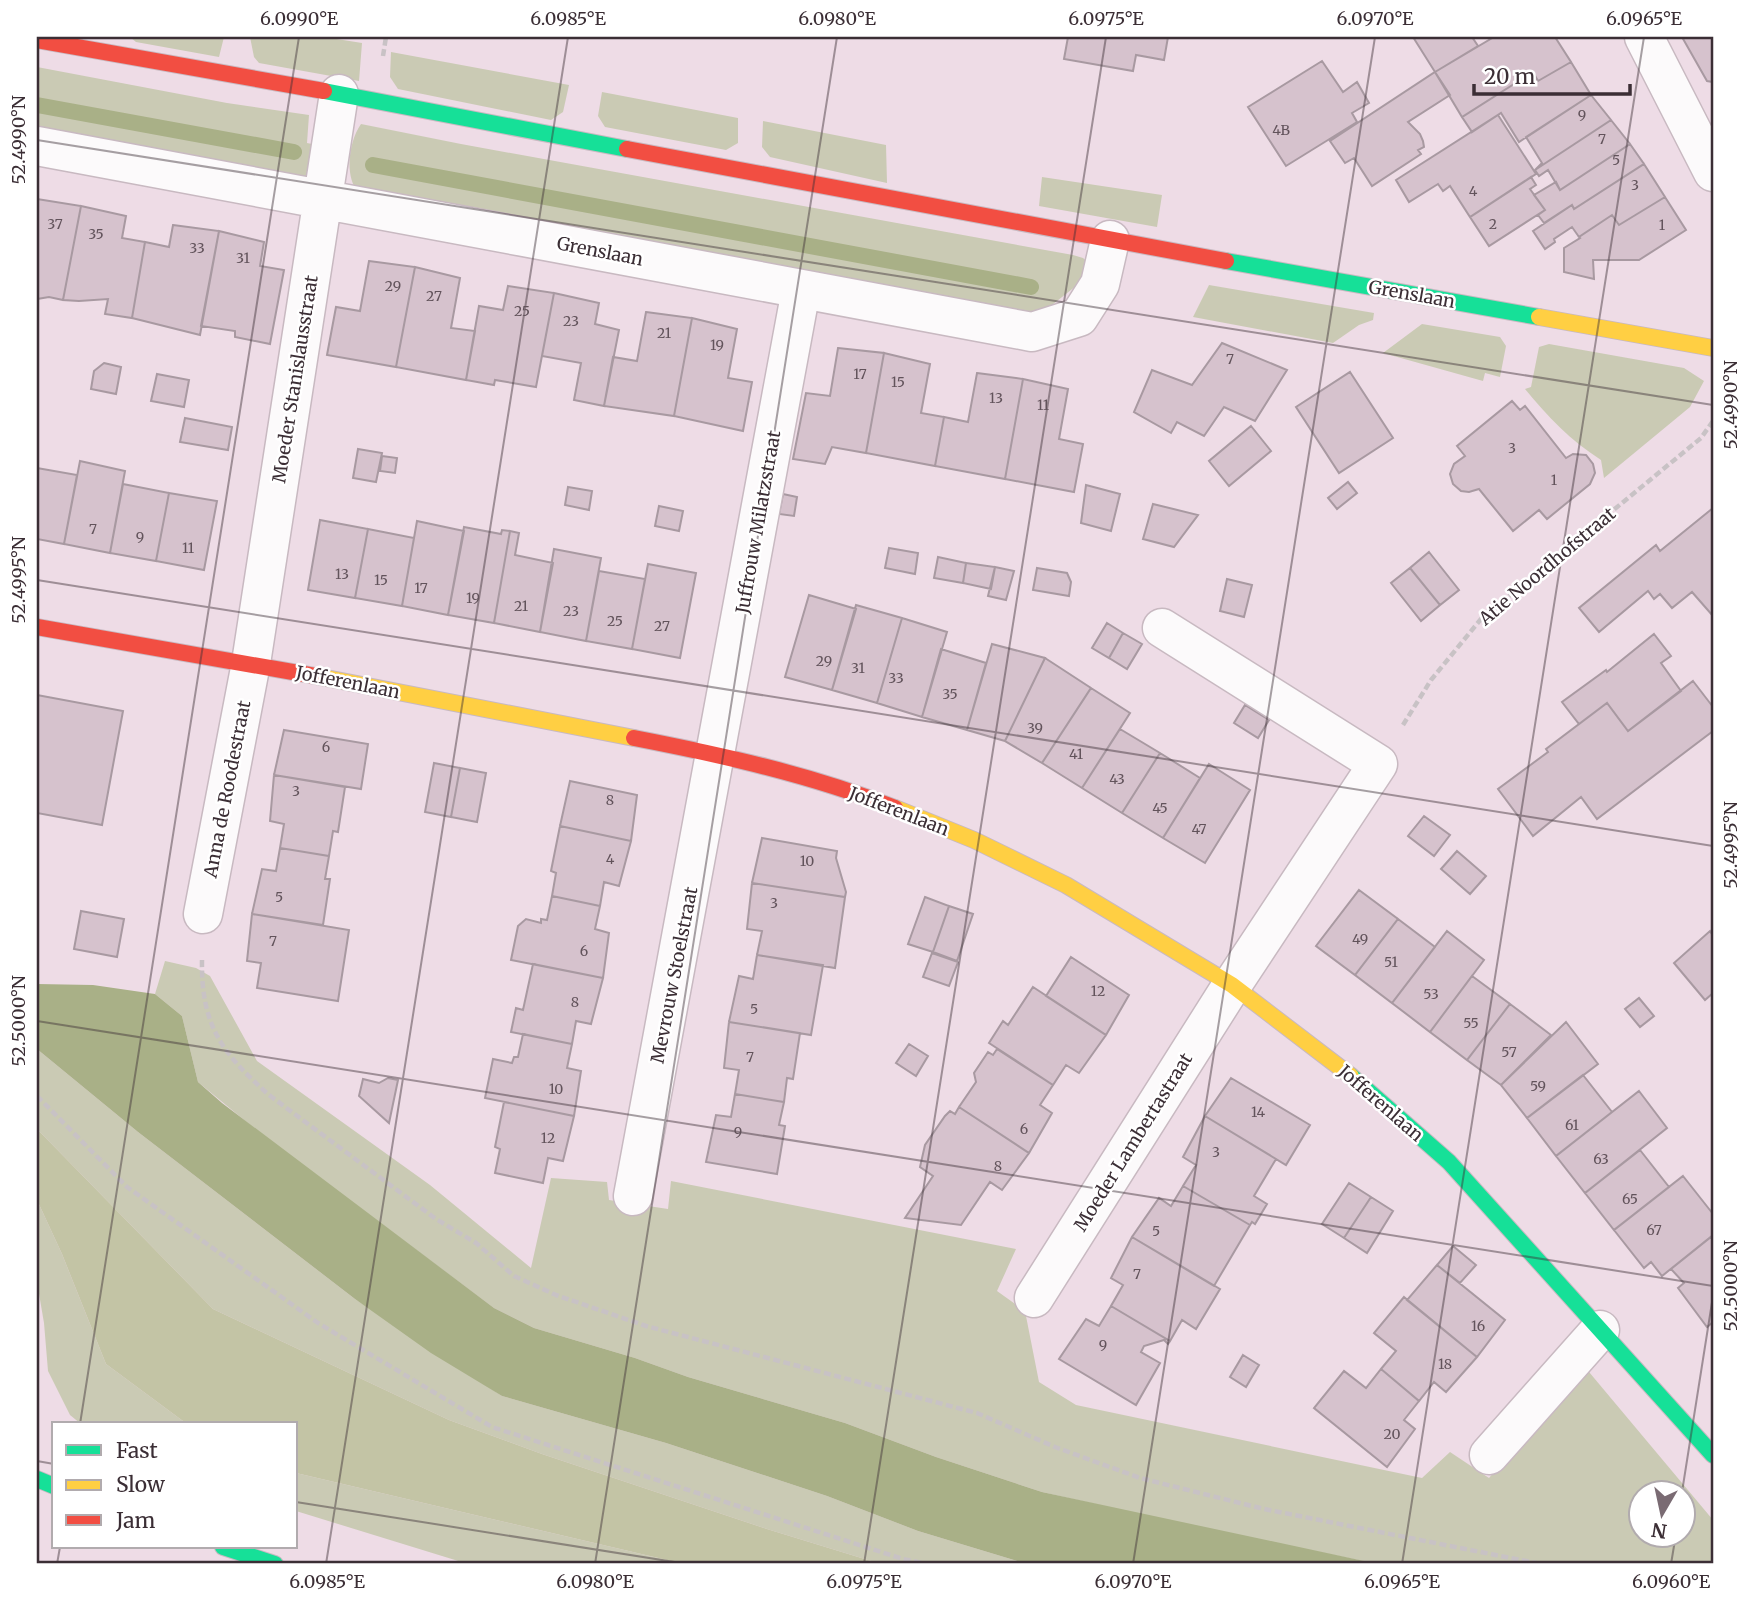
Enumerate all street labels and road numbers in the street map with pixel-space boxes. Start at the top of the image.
street label: Grenslaan [555,231,645,271]
street label: Moeder Stanislausstraat [267,273,323,485]
street label: Grenslaan [1367,275,1457,313]
street label: Juffrouw Milatzstraat [730,429,785,616]
street label: Atie Noordhofstraat [1473,502,1620,631]
street label: Jofferenlaan [293,660,402,703]
street label: Anna de Roodestraat [198,698,255,881]
street label: Jofferenlaan [845,781,952,841]
street label: Mevrouw Stoelstraat [646,885,702,1065]
street label: Moeder Lambertastraat [1069,1049,1197,1235]
street label: Jofferenlaan [1333,1059,1428,1146]

